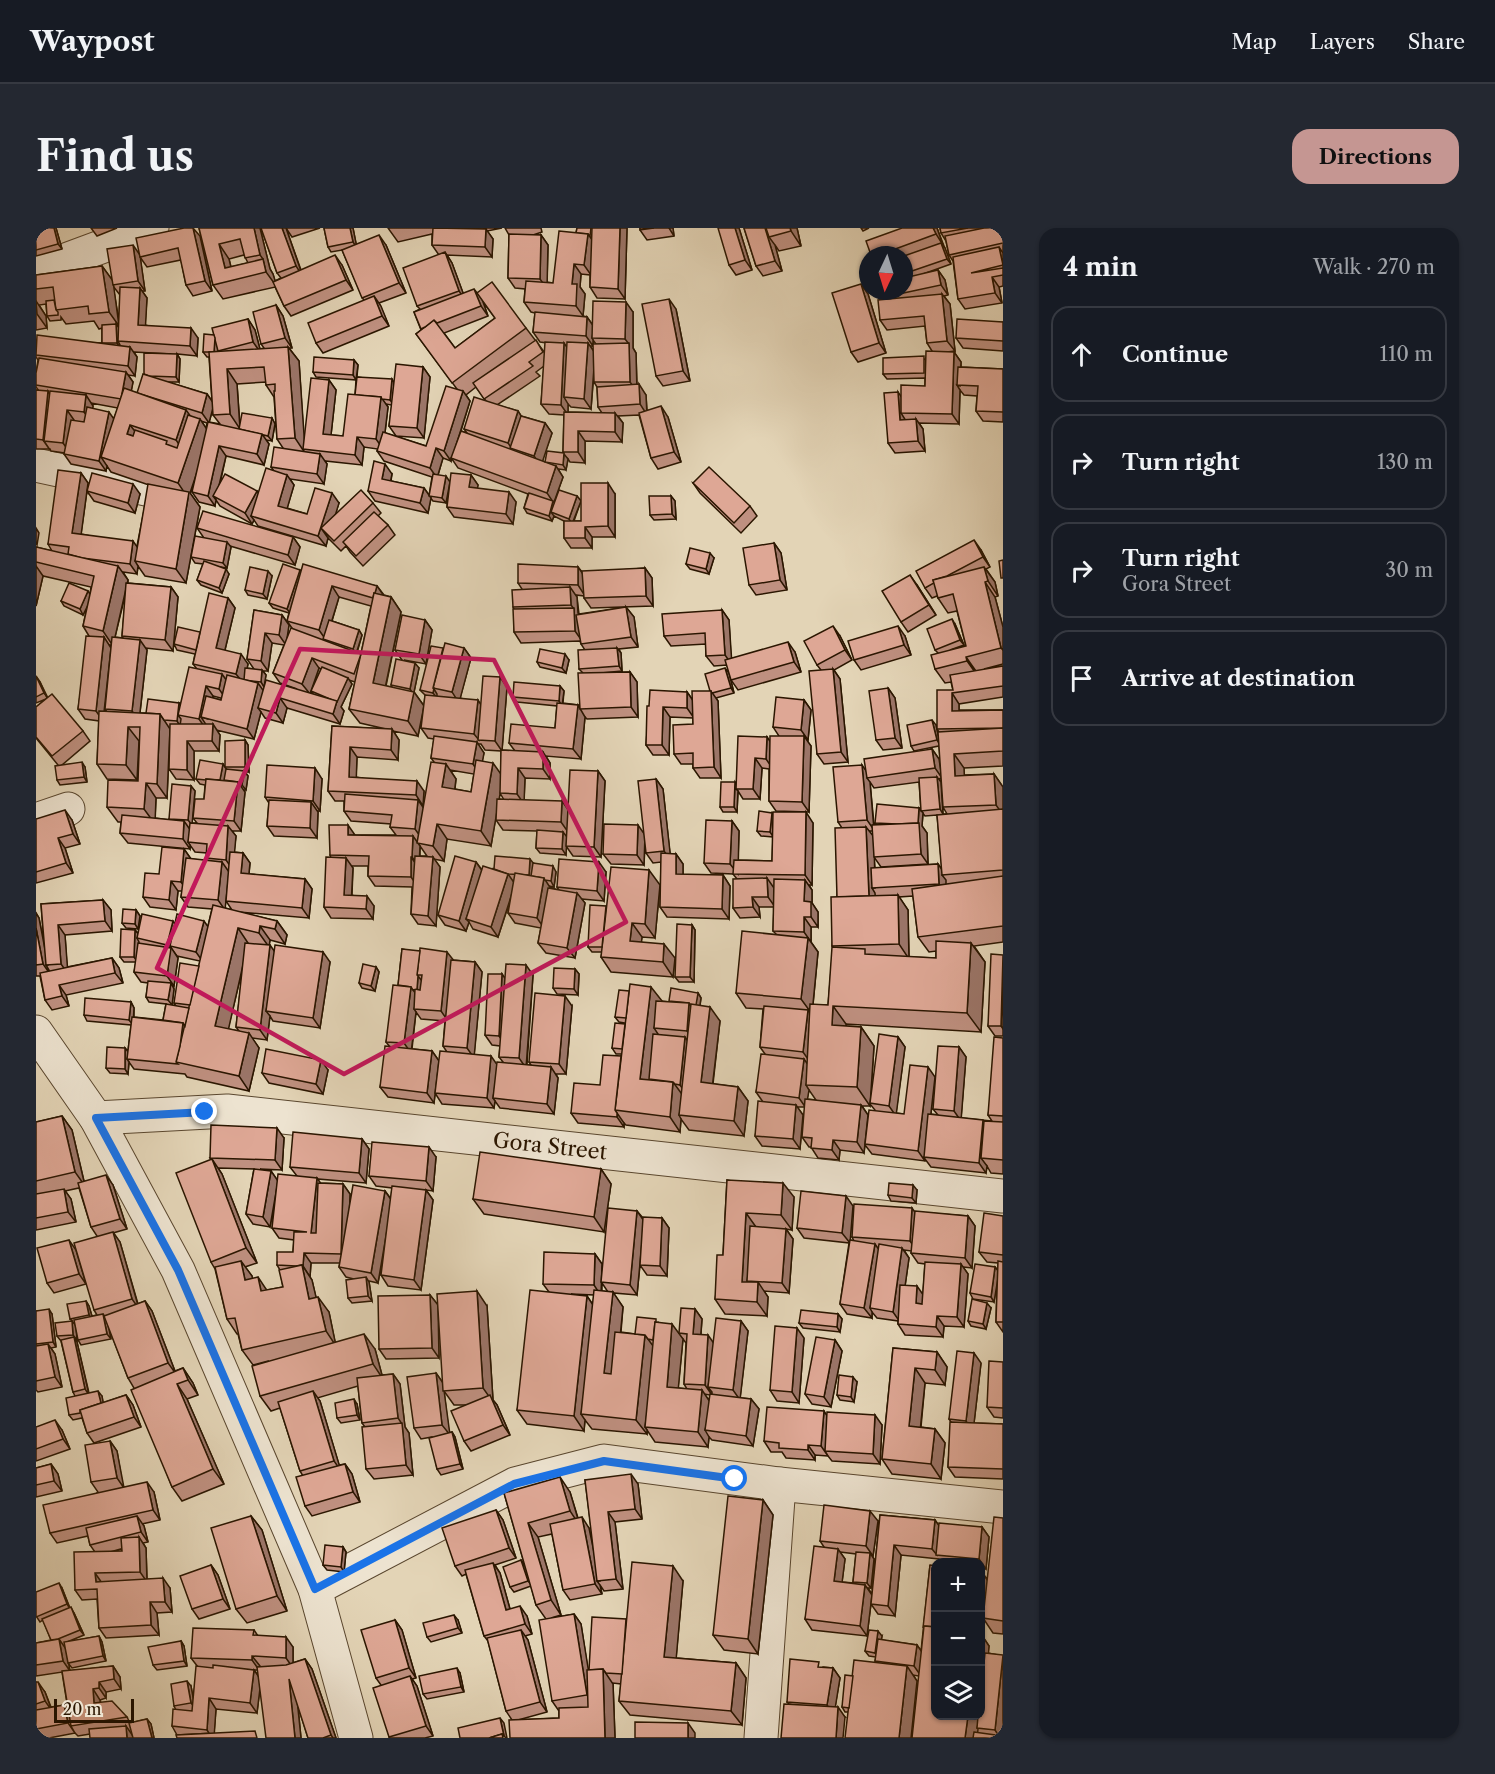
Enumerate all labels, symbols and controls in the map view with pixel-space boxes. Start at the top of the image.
text: Waypost [30,24,154,58]
text: Map [1232,29,1277,54]
text: Layers [1310,29,1375,54]
text: Share [1408,29,1465,54]
button: Directions [1292,129,1459,184]
text: Find us [36,130,194,182]
north arrow [859,246,913,300]
text: 4 min [1063,251,1138,283]
text: Walk · 270 m [1313,255,1435,279]
icon: ahead [1065,338,1098,371]
text: Continue [1122,341,1228,368]
text: 110 m [1380,342,1433,366]
icon: right [1065,446,1098,479]
text: Turn right [1122,449,1240,476]
text: 130 m [1377,450,1433,474]
text: Turn right [1122,545,1240,572]
icon: right [1065,554,1098,587]
text: 30 m [1385,558,1433,582]
text: Gora Street [1122,572,1231,596]
icon: arrive [1065,662,1098,695]
text: Arrive at destination [1122,665,1355,692]
route end [191,1098,217,1124]
street label: Gora Street [492,1127,609,1165]
route start [721,1465,747,1491]
map controls [931,1558,985,1720]
button: + [931,1558,985,1612]
button: − [931,1612,985,1666]
button: layers [931,1666,985,1720]
scale bar [54,1696,134,1724]
text: 20 m [63,1699,102,1719]

